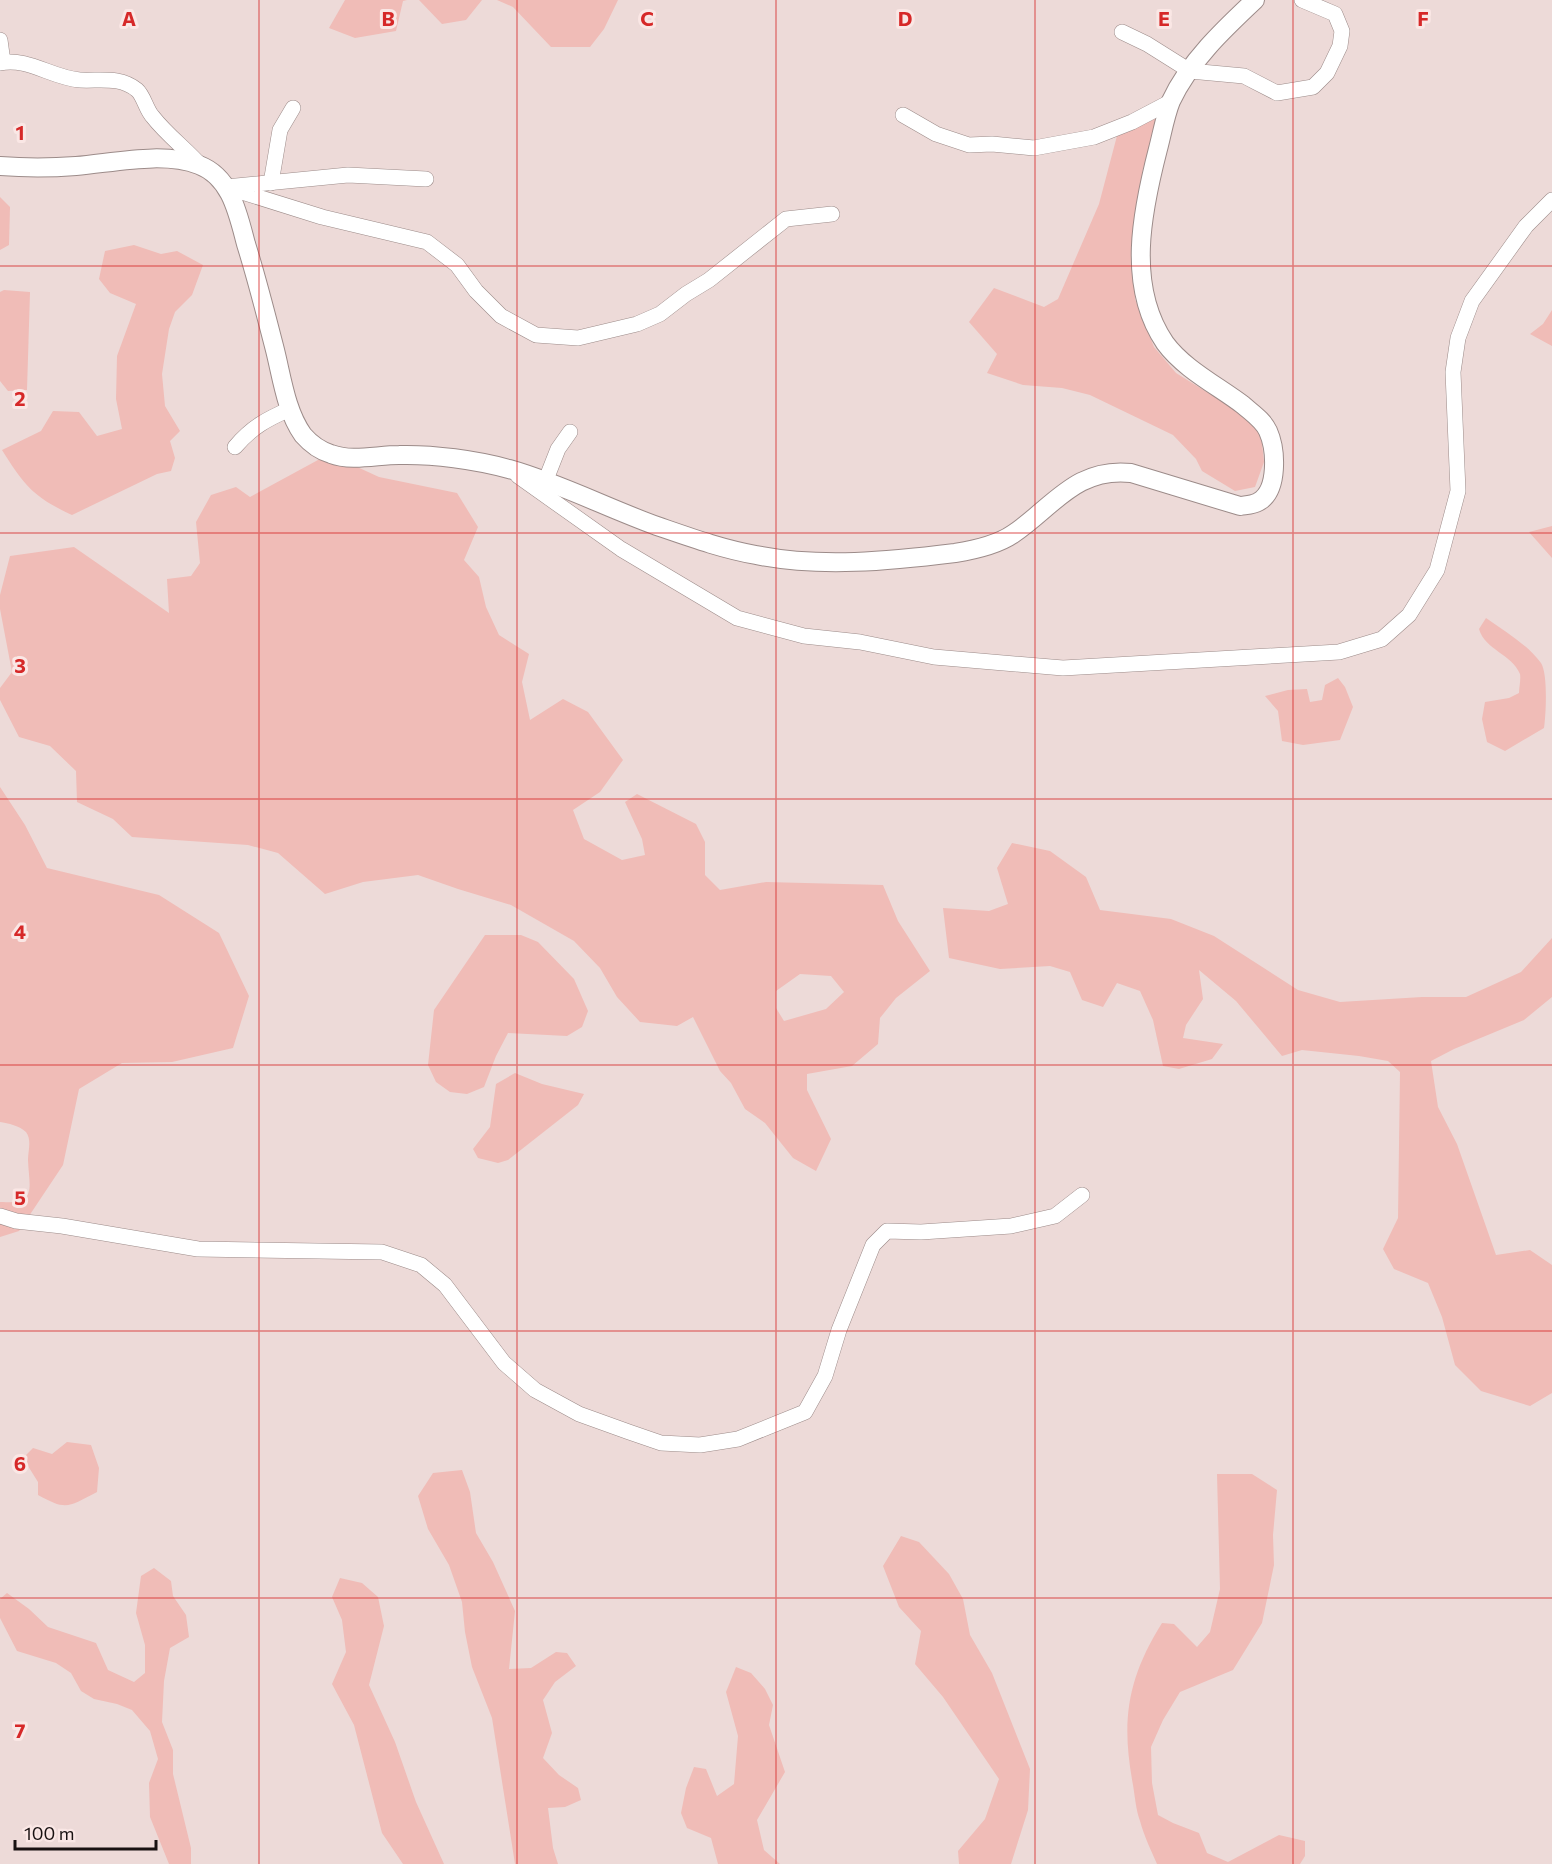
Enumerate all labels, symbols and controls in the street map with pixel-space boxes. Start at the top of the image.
text: A [122,6,136,30]
text: B [381,6,395,30]
text: C [640,6,654,30]
text: D [898,6,912,30]
text: E [1158,6,1170,30]
text: F [1417,6,1429,30]
text: 1 [15,120,25,144]
text: 2 [14,386,26,410]
text: 3 [14,653,26,677]
text: 4 [14,919,26,943]
text: 5 [14,1185,26,1209]
text: 6 [14,1451,26,1475]
text: 7 [15,1718,26,1742]
scale bar [15,1813,156,1851]
text: 100 m [24,1822,74,1844]

